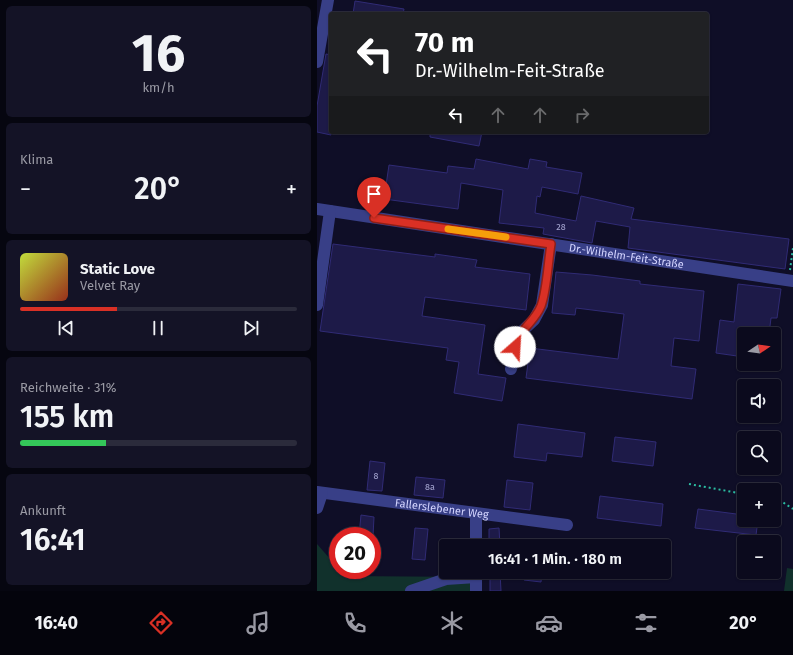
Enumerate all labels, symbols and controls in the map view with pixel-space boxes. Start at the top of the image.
text: 16 [132,22,185,85]
text: 70 m [415,26,474,59]
icon: left [349,28,401,80]
text: Dr.-Wilhelm-Feit-Straße [415,60,605,82]
text: km/h [142,80,175,95]
icon: left [445,104,467,126]
icon: ahead [487,104,509,126]
icon: ahead [529,104,551,126]
icon: right [571,104,593,126]
text: Klima [20,152,53,167]
text: 20° [134,171,183,207]
text: − [20,176,31,203]
text: + [286,176,297,203]
pin [357,177,391,218]
icon: arrive [363,183,385,205]
house number: 28 [556,222,566,232]
street label: Dr.-Wilhelm-Feit-Straße [568,241,685,271]
text: Static Love [80,260,155,278]
text: Velvet Ray [80,278,140,293]
icon: previous [55,317,77,339]
icon: pause [147,317,169,339]
icon: next [240,317,262,339]
position arrow [494,326,536,368]
north arrow [737,327,781,371]
map controls [737,327,781,579]
button: sound [737,379,781,423]
text: Reichweite · 31% [20,380,116,395]
text: 155 km [20,399,114,435]
button: search [737,431,781,475]
house number: 8 [374,471,379,481]
house number: 8a [425,482,435,492]
button: + [737,483,781,527]
street label: Fallerslebener Weg [394,496,490,521]
text: Ankunft [20,503,66,518]
text: 16:41 [20,522,86,558]
speed limit sign: 20 [329,527,381,579]
button: − [737,535,781,579]
text: 16:41 · 1 Min. · 180 m [488,550,622,568]
icon: directions [147,609,175,637]
icon: music [244,609,272,637]
icon: phone [341,609,369,637]
icon: climate [438,609,466,637]
icon: car [535,609,563,637]
icon: filters [632,609,660,637]
text: 16:40 [35,612,78,634]
text: 20° [729,612,758,634]

